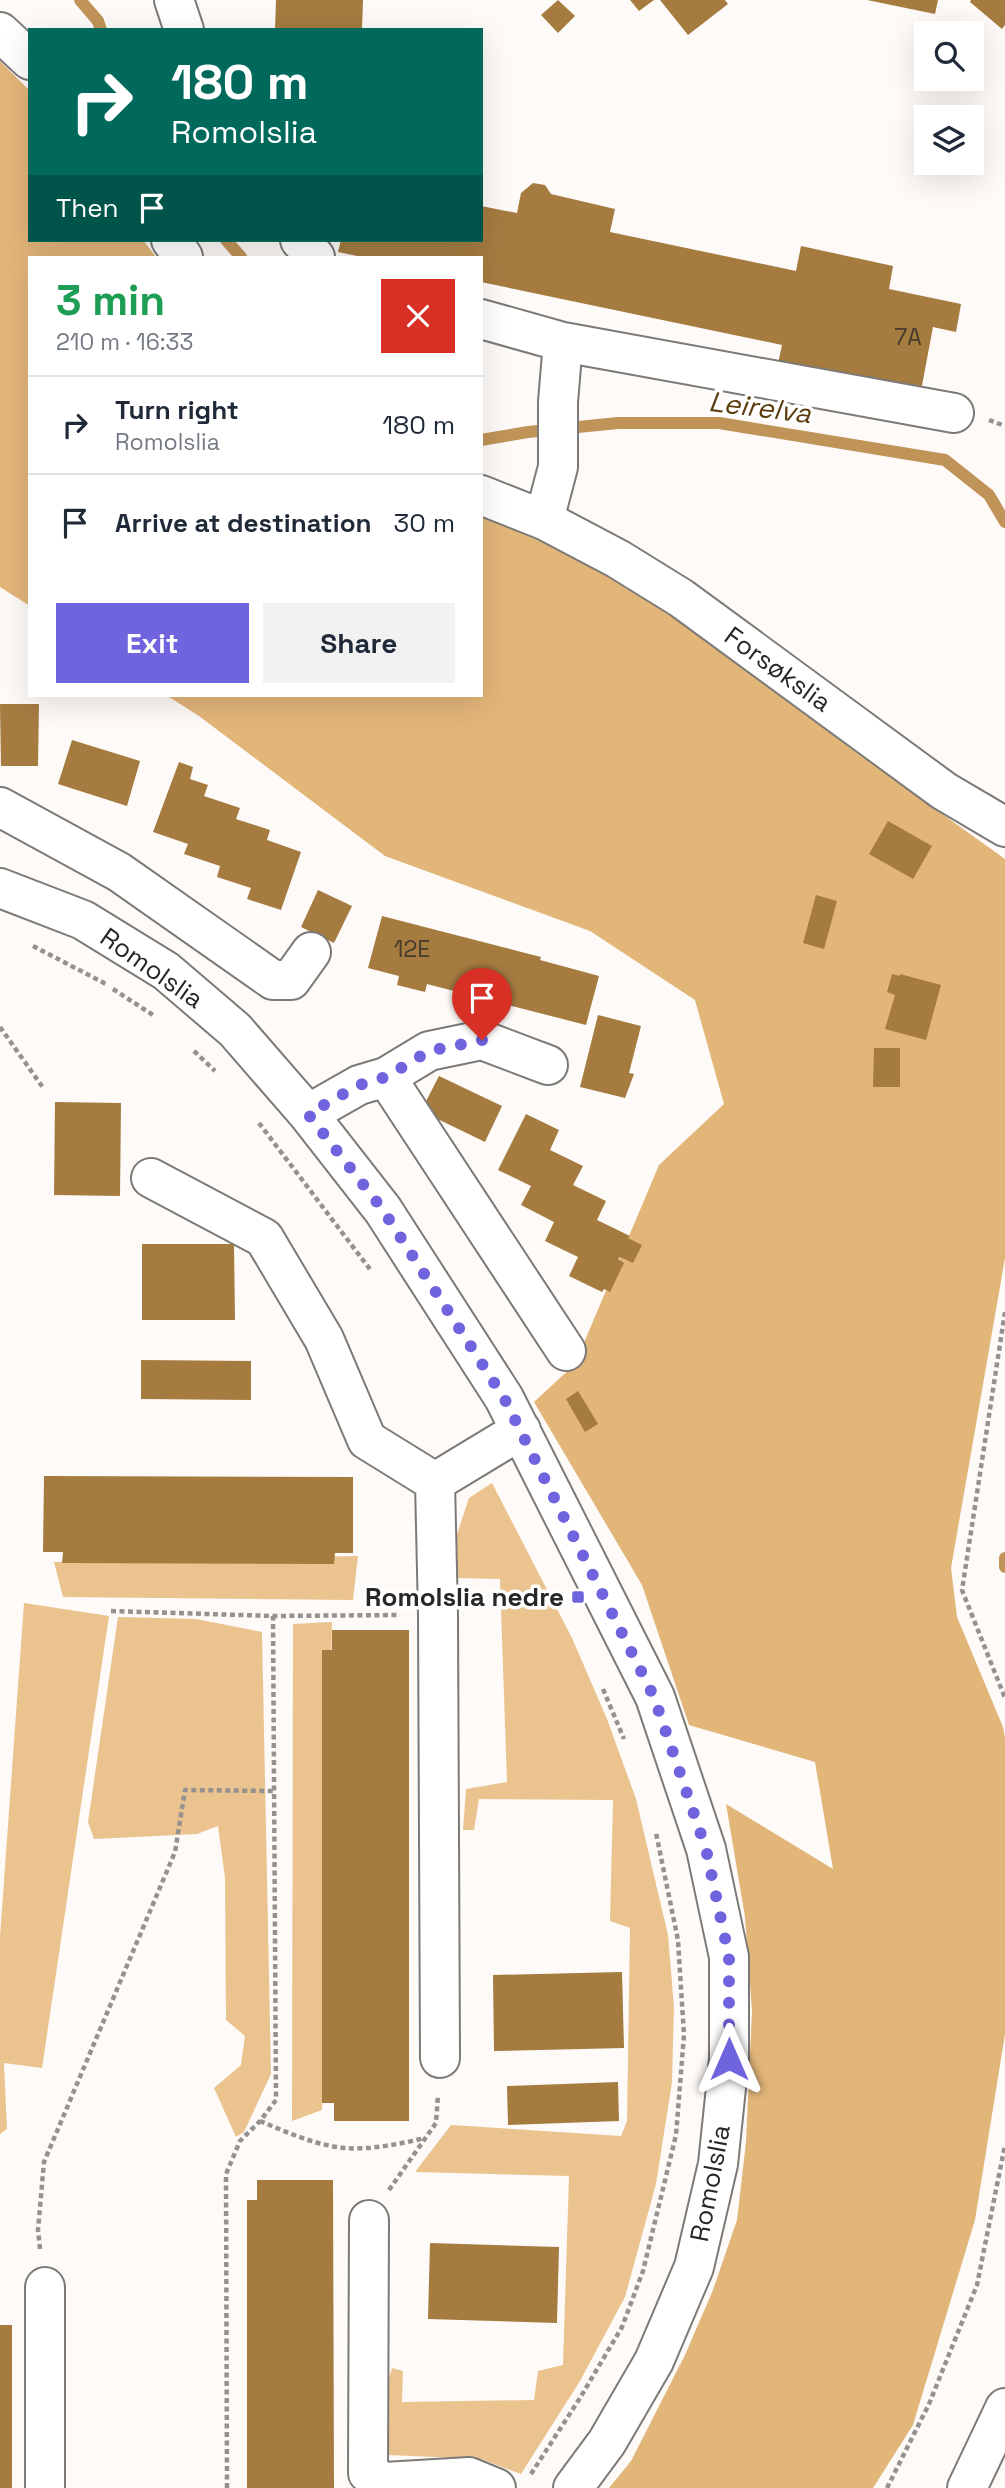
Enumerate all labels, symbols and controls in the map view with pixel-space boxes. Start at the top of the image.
map controls [914,21,984,175]
button: search [914,21,984,91]
text: 180 m [171,51,309,113]
icon: right [56,56,147,147]
button: layers [914,105,984,175]
text: Romolslia [171,112,317,152]
icon: arrive [133,189,171,227]
text: Then [56,191,119,225]
text: 3 min [56,274,165,327]
button: close [381,279,455,353]
house number: 7A [894,322,922,352]
text: 210 m · 16:33 [56,327,193,357]
water label: Leirelva [707,383,814,431]
text: Turn right [115,393,239,427]
icon: right [56,406,94,444]
text: 180 m [382,408,455,442]
text: Romolslia [115,427,220,457]
icon: arrive [56,504,94,542]
text: Arrive at destination [115,506,372,540]
text: 30 m [394,506,455,540]
button: Exit [56,603,249,683]
button: Share [263,603,455,683]
street label: Forsøkslia [718,619,838,719]
street label: Romolslia [94,920,210,1016]
house number: 12E [394,934,430,964]
pin [452,968,512,1040]
icon: arrive [463,979,501,1017]
place label: Romolslia nedre [365,1580,564,1614]
marker: Romolslia nedre [570,1589,586,1605]
position arrow [692,2022,766,2096]
street label: Romolslia [682,2121,738,2244]

